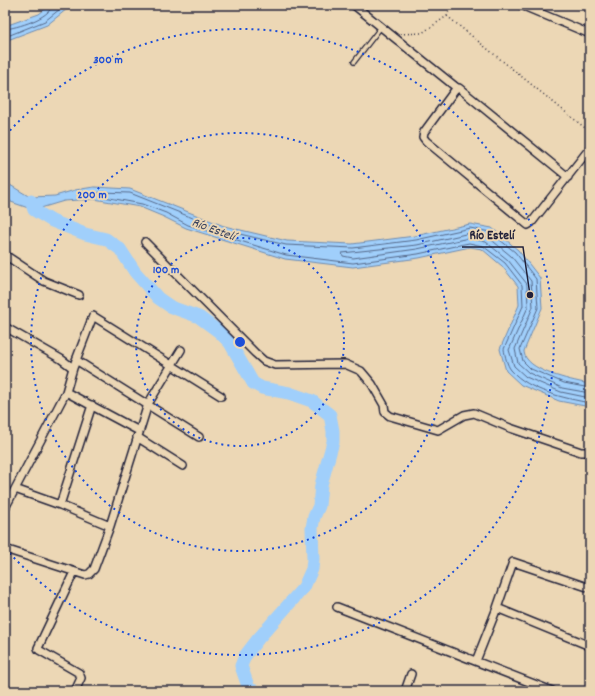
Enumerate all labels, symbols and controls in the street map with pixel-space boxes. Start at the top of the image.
text: 300 m [93,52,123,69]
text: 200 m [77,187,107,204]
water label: Río Estelí [189,214,241,248]
callout: Río Estelí [462,222,523,247]
text: Río Estelí [470,227,516,246]
text: 100 m [153,262,179,279]
centre of rings [233,335,247,349]

